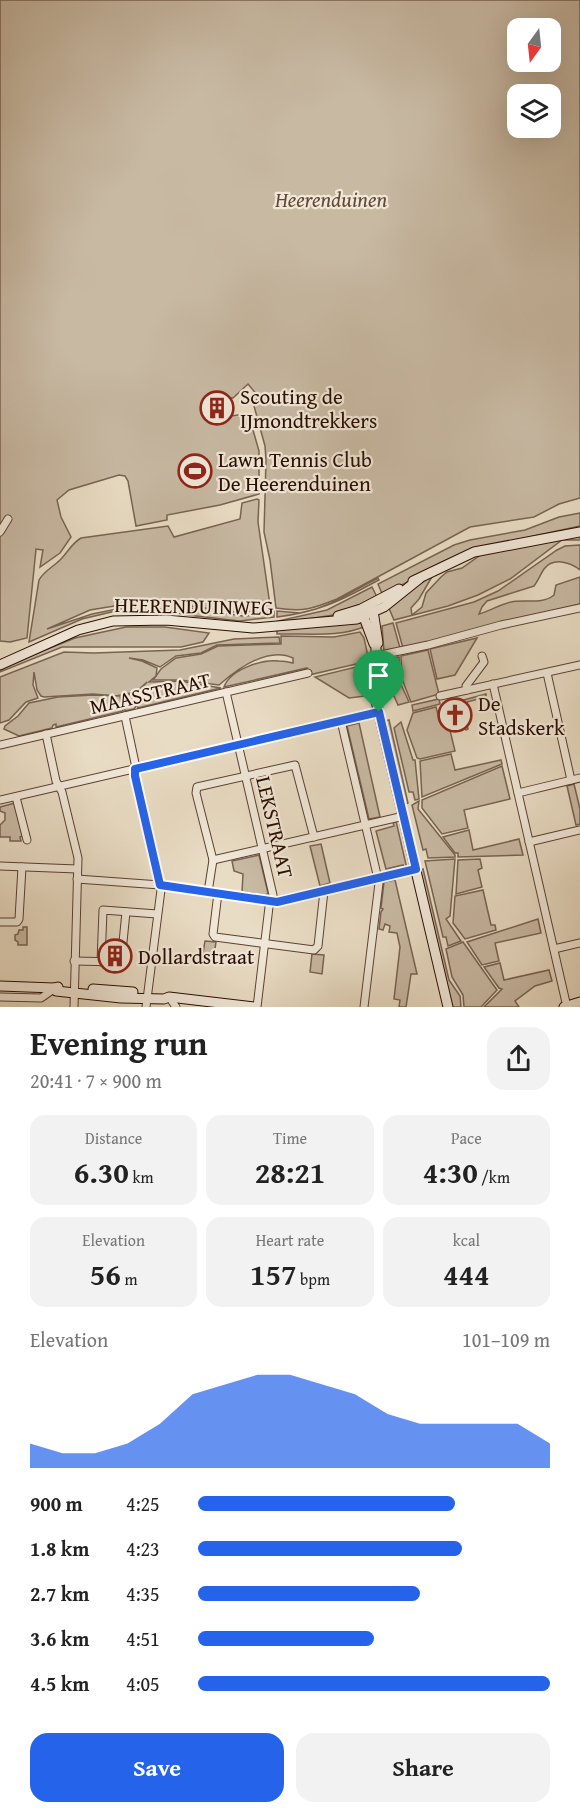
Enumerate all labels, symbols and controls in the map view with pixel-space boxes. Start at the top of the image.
north arrow [507,18,561,72]
map controls [507,18,561,138]
button: layers [507,84,561,138]
park label: Heerenduinen [274,184,387,215]
place label: Scouting de IJmondtrekkers [240,381,377,436]
building icon: Scouting de IJmondtrekkers [199,390,235,426]
place label: Lawn Tennis Club De Heerenduinen [218,444,372,499]
sports icon: Lawn Tennis Club De Heerenduinen [177,453,213,489]
street label: HEERENDUINWEG [114,589,274,623]
pin [353,650,404,712]
icon: arrive [362,659,395,692]
street label: MAASSTRAAT [86,664,214,722]
place label: De Stadskerk [478,688,565,743]
church icon: De Stadskerk [437,697,473,733]
street label: LEKSTRAAT [248,773,302,881]
building icon: Dollardstraat [97,938,133,974]
place label: Dollardstraat [138,941,255,972]
text: Evening run [30,1019,207,1067]
button: share [487,1027,550,1090]
text: 20:41 · 7 × 900 m [30,1066,162,1095]
text: Distance [85,1126,142,1150]
text: Time [273,1126,307,1150]
text: Pace [451,1126,482,1150]
text: 6.30 [74,1150,129,1194]
text: 28:21 [255,1150,325,1194]
text: 4:30 [423,1150,478,1194]
text: km [129,1165,154,1189]
text: /km [478,1165,510,1189]
text: Elevation [82,1228,145,1252]
text: Heart rate [256,1228,324,1252]
text: kcal [453,1228,480,1252]
text: 56 [90,1252,121,1296]
text: 157 [250,1252,297,1296]
text: 444 [443,1252,490,1296]
text: m [121,1267,138,1291]
text: bpm [297,1267,330,1291]
text: Elevation [30,1325,108,1354]
text: 101–109 m [462,1325,550,1354]
text: 900 m [30,1489,83,1518]
text: 4:25 [126,1489,160,1518]
text: 1.8 km [30,1534,89,1563]
text: 4:23 [126,1534,160,1563]
text: 2.7 km [30,1579,89,1608]
text: 4:35 [126,1579,160,1608]
text: 3.6 km [30,1624,89,1653]
text: 4:51 [126,1624,160,1653]
text: 4.5 km [30,1669,89,1698]
text: 4:05 [126,1669,160,1698]
button: Save [30,1733,284,1802]
button: Share [296,1733,550,1802]

